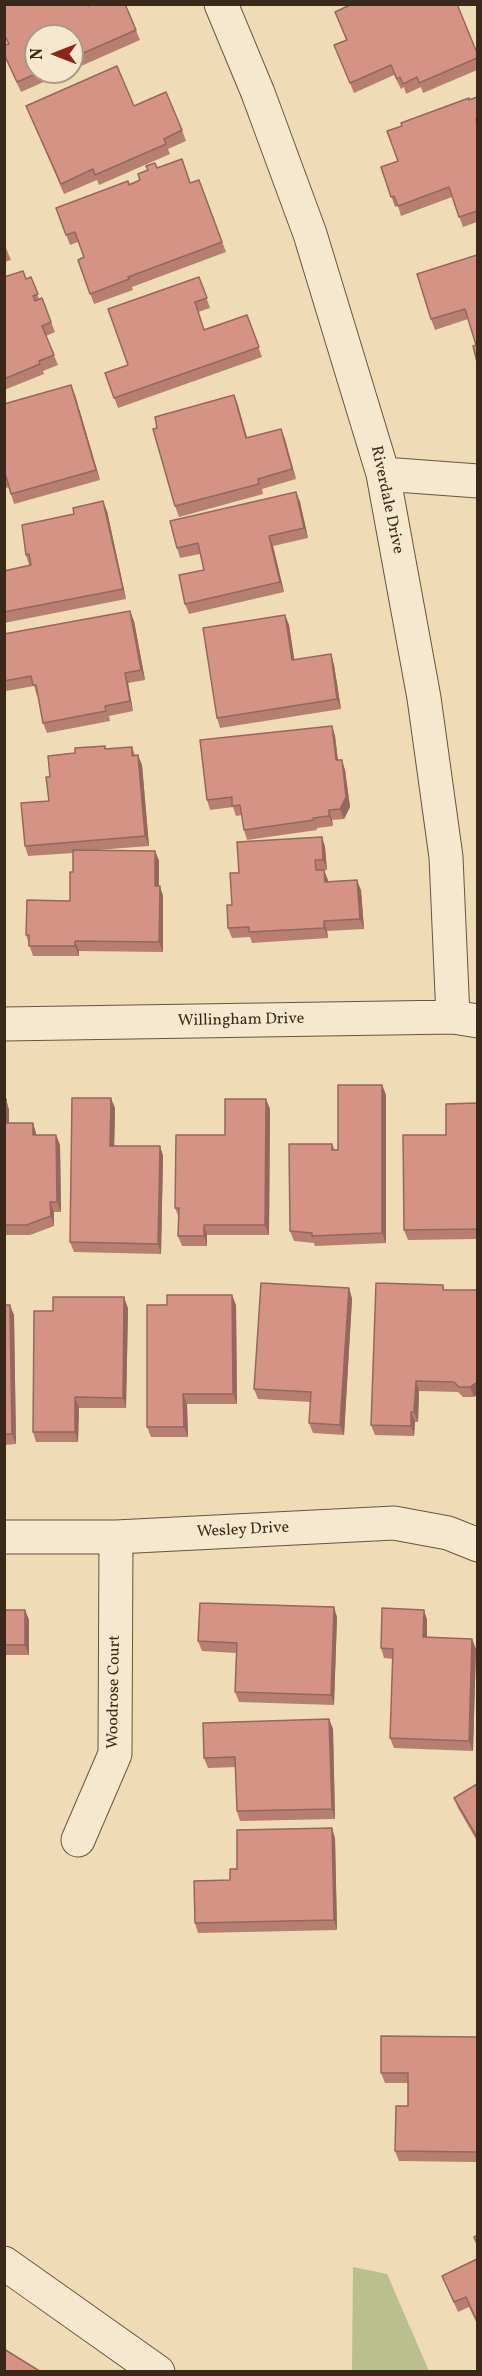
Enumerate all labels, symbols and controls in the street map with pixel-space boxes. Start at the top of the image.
north arrow [24,24,84,84]
text: N [27,48,49,60]
street label: Riverdale Drive [365,444,407,556]
street label: Willingham Drive [178,1010,304,1032]
street label: Wesley Drive [196,1519,290,1543]
street label: Woodrose Court [104,1635,126,1749]

